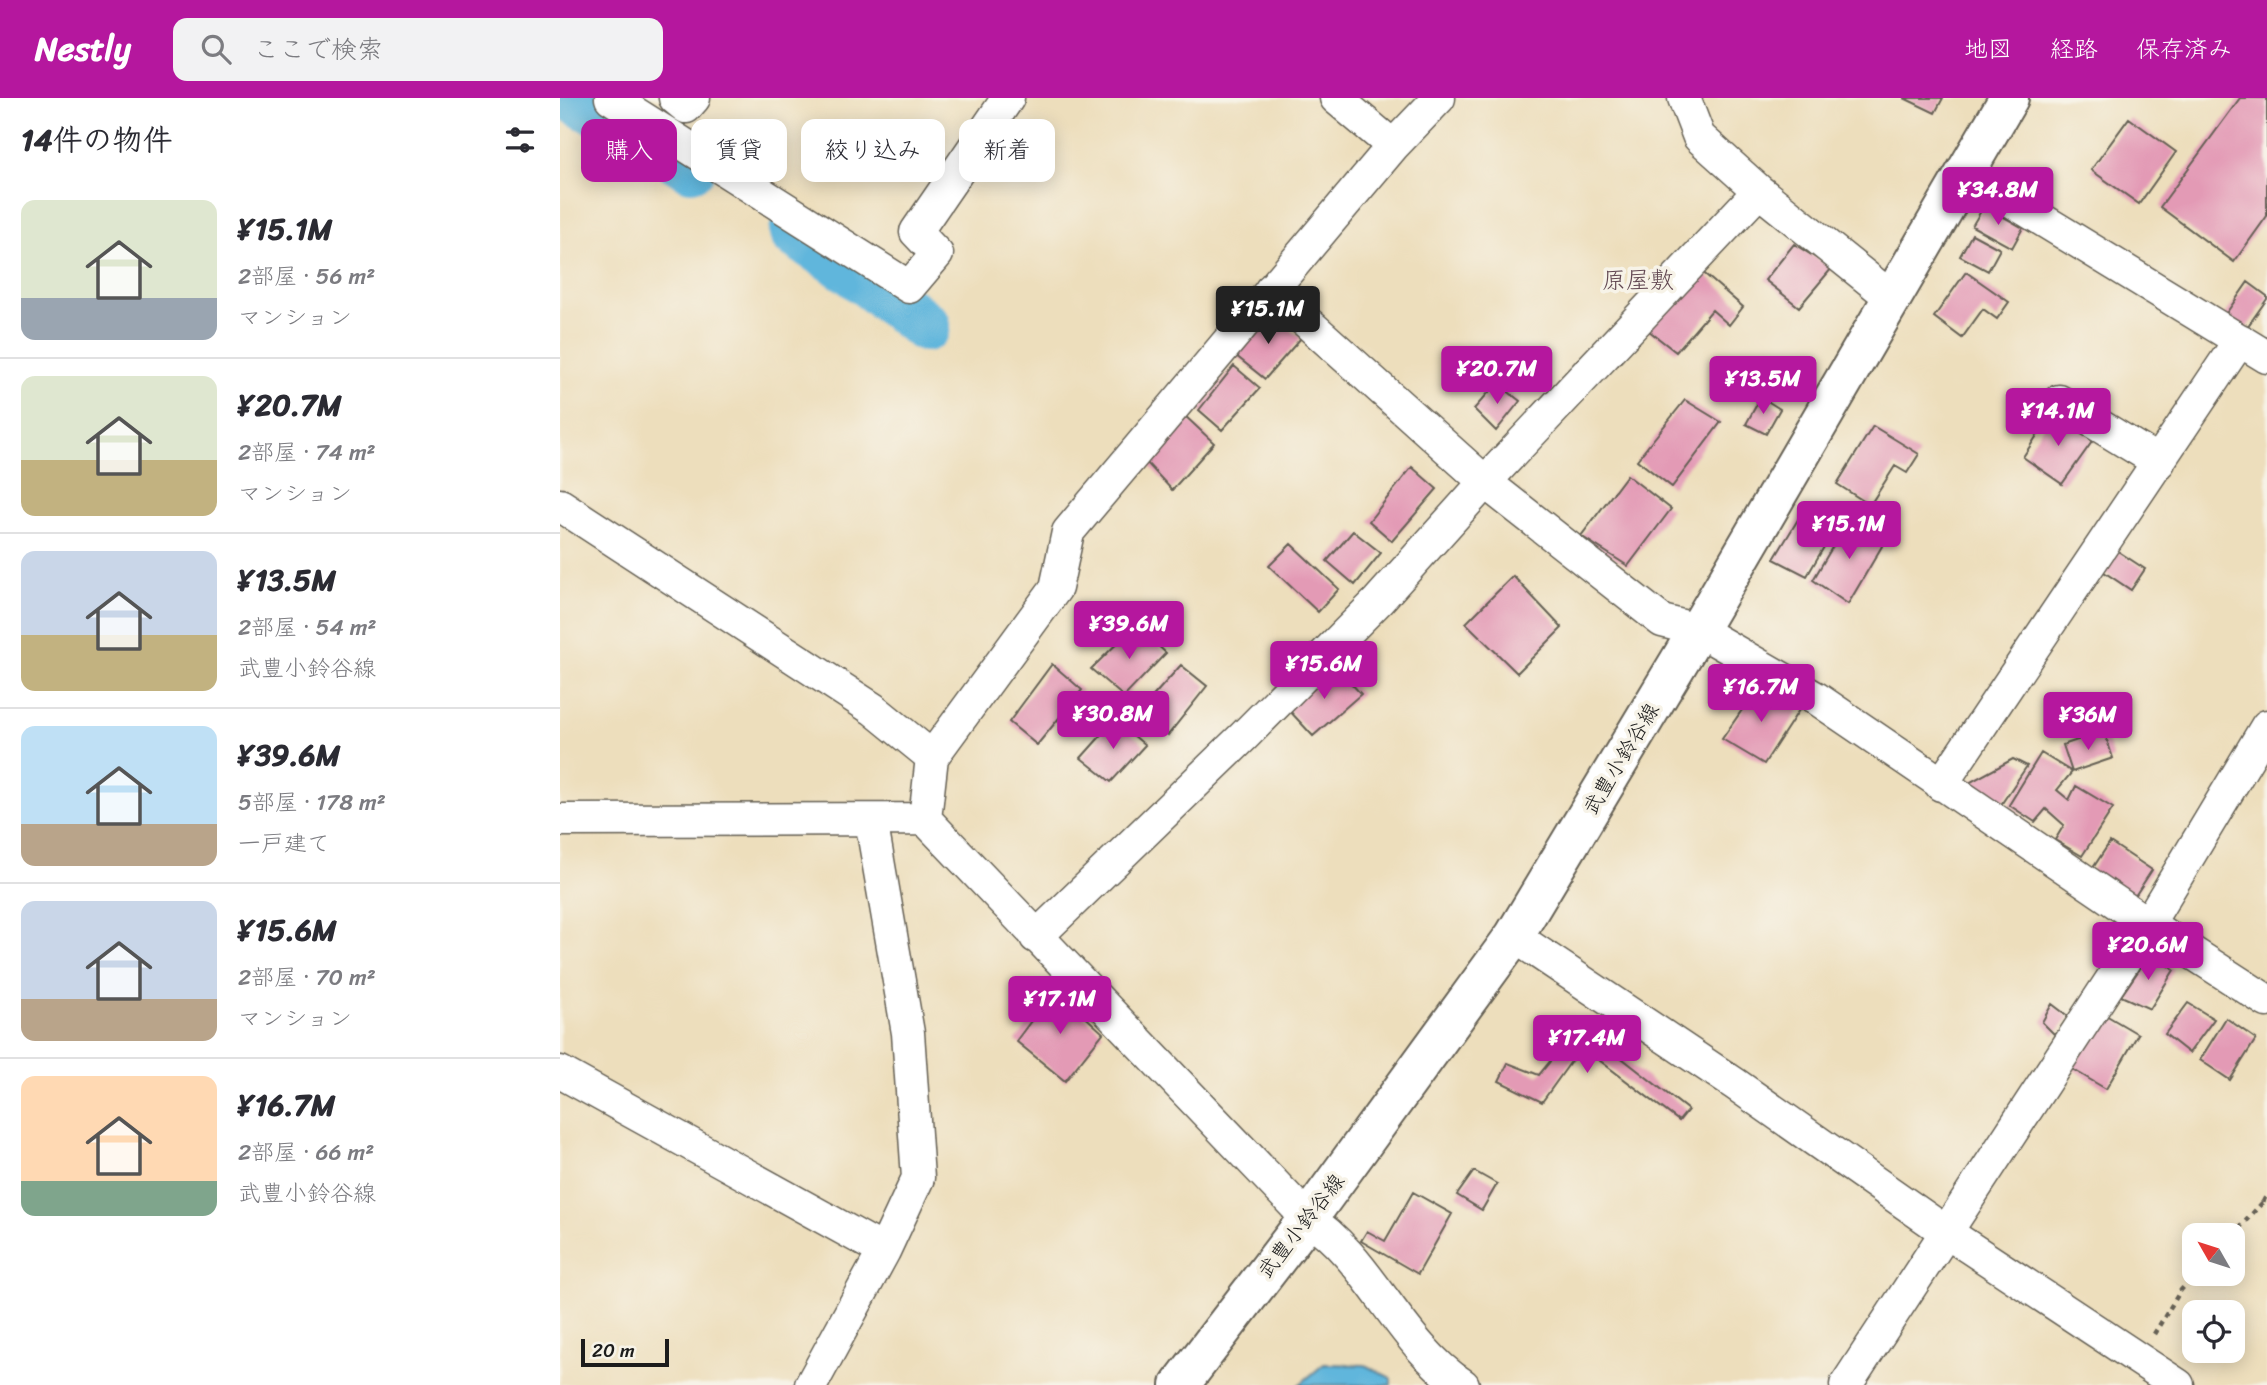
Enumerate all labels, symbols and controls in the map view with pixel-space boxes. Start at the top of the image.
search box [173,18,663,81]
text: Nestly [35,20,131,78]
text: ここで検索 [253,26,383,72]
text: 地図 [1964,28,2012,70]
text: 経路 [2050,28,2098,70]
text: 保存済み [2136,28,2232,70]
icon: search [197,30,235,68]
text: 14件の物件 [21,113,173,167]
chip: 購入 [581,119,677,182]
chip: 賃貸 [691,119,787,182]
chip: 絞り込み [801,119,945,182]
chip: 新着 [959,119,1055,182]
icon: filters [501,121,539,159]
pin: ¥34.8M [1941,167,2055,227]
text: ¥34.8M [1958,169,2038,210]
text: ¥15.1M [238,202,332,256]
icon: home [77,228,161,312]
text: 2部屋 · 56 m² [238,256,375,297]
district label: 原屋敷 [1602,259,1674,301]
pin: ¥15.1M [1211,286,1325,346]
text: ¥15.1M [1232,288,1304,329]
text: マンション [238,297,352,338]
pin: ¥20.7M [1440,346,1554,406]
text: ¥20.7M [1457,348,1537,389]
pin: ¥13.5M [1706,356,1820,416]
text: ¥13.5M [1725,358,1801,399]
text: ¥20.7M [238,378,342,432]
pin: ¥14.1M [2001,388,2115,448]
text: ¥14.1M [2022,390,2094,431]
icon: home [77,404,161,488]
text: 2部屋 · 74 m² [238,432,376,473]
text: マンション [238,473,352,514]
pin: ¥15.1M [1792,502,1906,561]
text: ¥15.1M [1813,503,1885,544]
text: ¥13.5M [238,553,336,607]
icon: home [77,579,161,663]
pin: ¥39.6M [1072,602,1186,661]
text: ¥39.6M [1090,603,1168,644]
text: 2部屋 · 54 m² [238,607,377,648]
pin: ¥15.6M [1267,642,1381,701]
text: ¥15.6M [1286,643,1362,684]
text: 武豊小鈴谷線 [238,648,376,689]
pin: ¥16.7M [1704,664,1818,724]
text: ¥16.7M [1724,666,1798,707]
pin: ¥30.8M [1056,692,1170,751]
pin: ¥36M [2047,692,2129,752]
text: ¥30.8M [1073,693,1153,734]
text: ¥36M [2059,694,2117,735]
street label: 武豊小鈴谷線 [1572,695,1670,823]
text: ¥39.6M [238,728,340,782]
icon: home [77,754,161,838]
text: 5部屋 · 178 m² [238,782,386,823]
text: 一戸建て [238,823,330,864]
text: ¥15.6M [238,903,336,957]
pin: ¥20.6M [2091,922,2205,982]
text: ¥20.6M [2108,924,2188,965]
icon: home [77,929,161,1013]
text: 2部屋 · 70 m² [238,957,376,998]
pin: ¥17.1M [1003,976,1117,1036]
text: ¥17.1M [1024,978,1096,1019]
text: マンション [238,998,352,1039]
pin: ¥17.4M [1530,1016,1644,1075]
text: ¥17.4M [1549,1017,1625,1058]
text: ¥16.7M [238,1078,335,1132]
icon: home [77,1104,161,1188]
text: 2部屋 · 66 m² [238,1132,374,1173]
street label: 武豊小鈴谷線 [1247,1165,1355,1287]
text: 武豊小鈴谷線 [238,1173,376,1214]
north arrow [2182,1223,2245,1286]
map controls [2182,1223,2245,1363]
button: locate [2182,1300,2245,1363]
text: 20 m [592,1334,635,1367]
scale bar [581,1336,668,1368]

